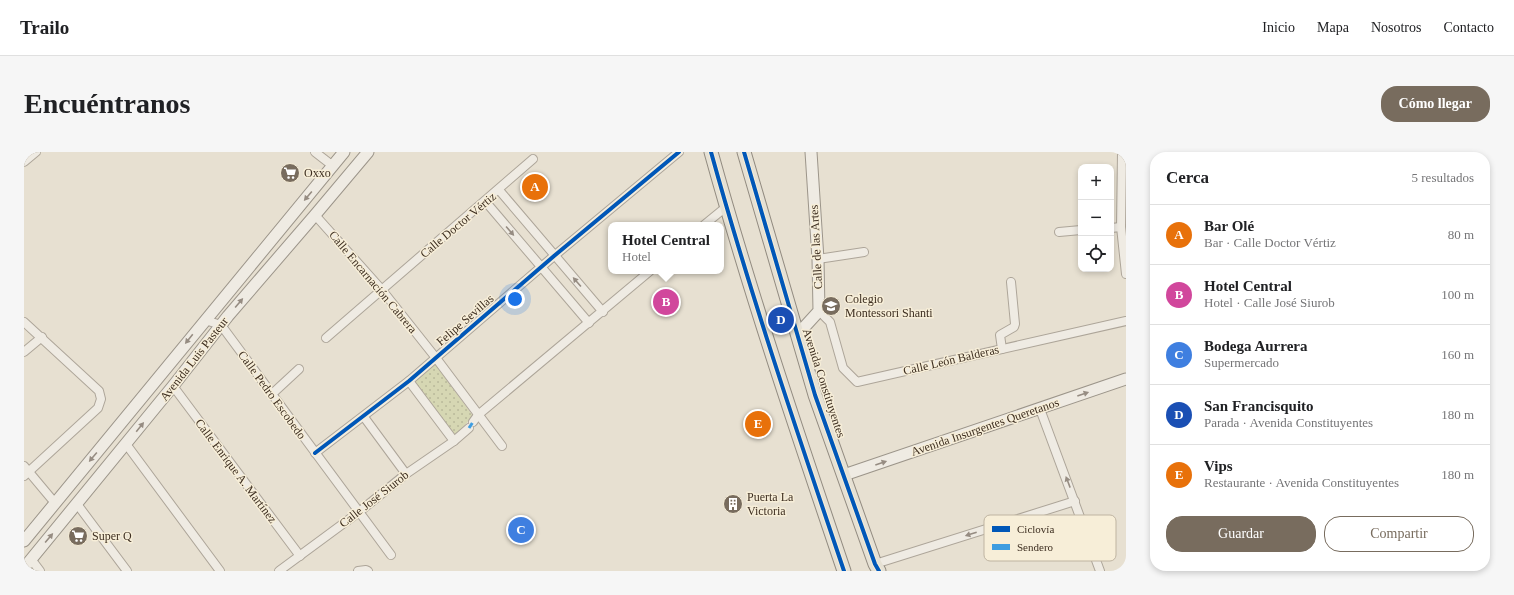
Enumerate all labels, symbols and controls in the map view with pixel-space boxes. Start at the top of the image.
text: Trailo [20,17,69,38]
text: Inicio [1262,20,1295,35]
text: Mapa [1317,20,1349,35]
text: Nosotros [1371,20,1421,35]
text: Contacto [1443,20,1494,35]
button: Cómo llegar [1381,86,1490,122]
text: Encuéntranos [24,88,190,119]
supermarket icon: Oxxo [279,162,301,184]
map controls [1078,164,1114,272]
button: + [1078,164,1114,200]
place label: Oxxo [304,166,331,180]
text: Cerca [1166,168,1209,187]
text: 5 resultados [1412,170,1474,185]
pin: A [522,172,548,202]
street label: Calle Doctor Vértiz [417,189,499,261]
one-way arrow [304,191,313,202]
button: − [1078,200,1114,236]
street label: Calle de las Artes [807,204,825,289]
text: Bar Olé [1204,218,1254,234]
popup [608,222,724,274]
one-way arrow [506,225,515,236]
text: A [1174,227,1184,242]
text: 80 m [1448,227,1474,242]
street label: Calle Encarnación Cabrera [326,228,420,337]
text: Hotel Central [622,232,710,248]
text: Bar · Calle Doctor Vértiz [1204,235,1336,250]
button: locate [1078,236,1114,272]
text: Hotel [622,249,651,264]
one-way arrow [573,277,582,288]
text: Hotel Central [1204,278,1292,294]
pin: B [653,287,679,317]
text: B [1175,287,1183,302]
text: 100 m [1441,287,1474,302]
your location [505,289,525,309]
street label: Felipe Sevillas [434,291,497,349]
place label: Colegio Montessori Shanti [845,292,933,320]
school or university icon: Colegio Montessori Shanti [820,295,842,317]
text: Hotel · Calle José Siurob [1204,295,1335,310]
one-way arrow [234,298,243,309]
pin: D [768,305,794,335]
street label: Avenida Luis Pasteur [157,314,231,404]
street label: Avenida Constituyentes [800,327,848,440]
one-way arrow [185,334,194,345]
text: Bodega Aurrera [1204,338,1307,354]
street label: Calle León Balderas [902,342,1001,378]
text: C [1174,347,1184,362]
text: 160 m [1441,347,1474,362]
street label: Calle Pedro Escobedo [235,348,309,442]
text: Supermercado [1204,355,1279,370]
one-way arrow [1078,391,1090,397]
street label: Avenida Insurgentes Queretanos [909,395,1061,459]
text: San Francisquito [1204,398,1314,414]
text: D [1174,407,1184,422]
text: 180 m [1441,407,1474,422]
pin: E [745,409,771,439]
text: Parada · Avenida Constituyentes [1204,415,1373,430]
street label: Calle Enrique A. Martínez [192,416,280,526]
one-way arrow [136,421,145,432]
one-way arrow [89,451,98,462]
text: Vips [1204,458,1233,474]
one-way arrow [875,460,887,466]
text: E [1175,467,1183,482]
text: 180 m [1441,467,1474,482]
street label: Calle José Siurob [337,468,411,530]
one-way arrow [1064,475,1070,487]
text: Restaurante · Avenida Constituyentes [1204,475,1399,490]
place label: Puerta La Victoria [747,490,794,518]
building icon: Puerta La Victoria [722,493,744,515]
pin: C [508,515,534,545]
legend [984,515,1116,561]
button: Guardar [1166,516,1316,552]
button: Compartir [1324,516,1474,552]
text: Ciclovía [1017,523,1054,535]
supermarket icon: Super Q [67,525,89,547]
place label: Super Q [92,529,132,543]
one-way arrow [965,531,977,537]
one-way arrow [44,532,53,543]
text: Sendero [1017,541,1054,553]

